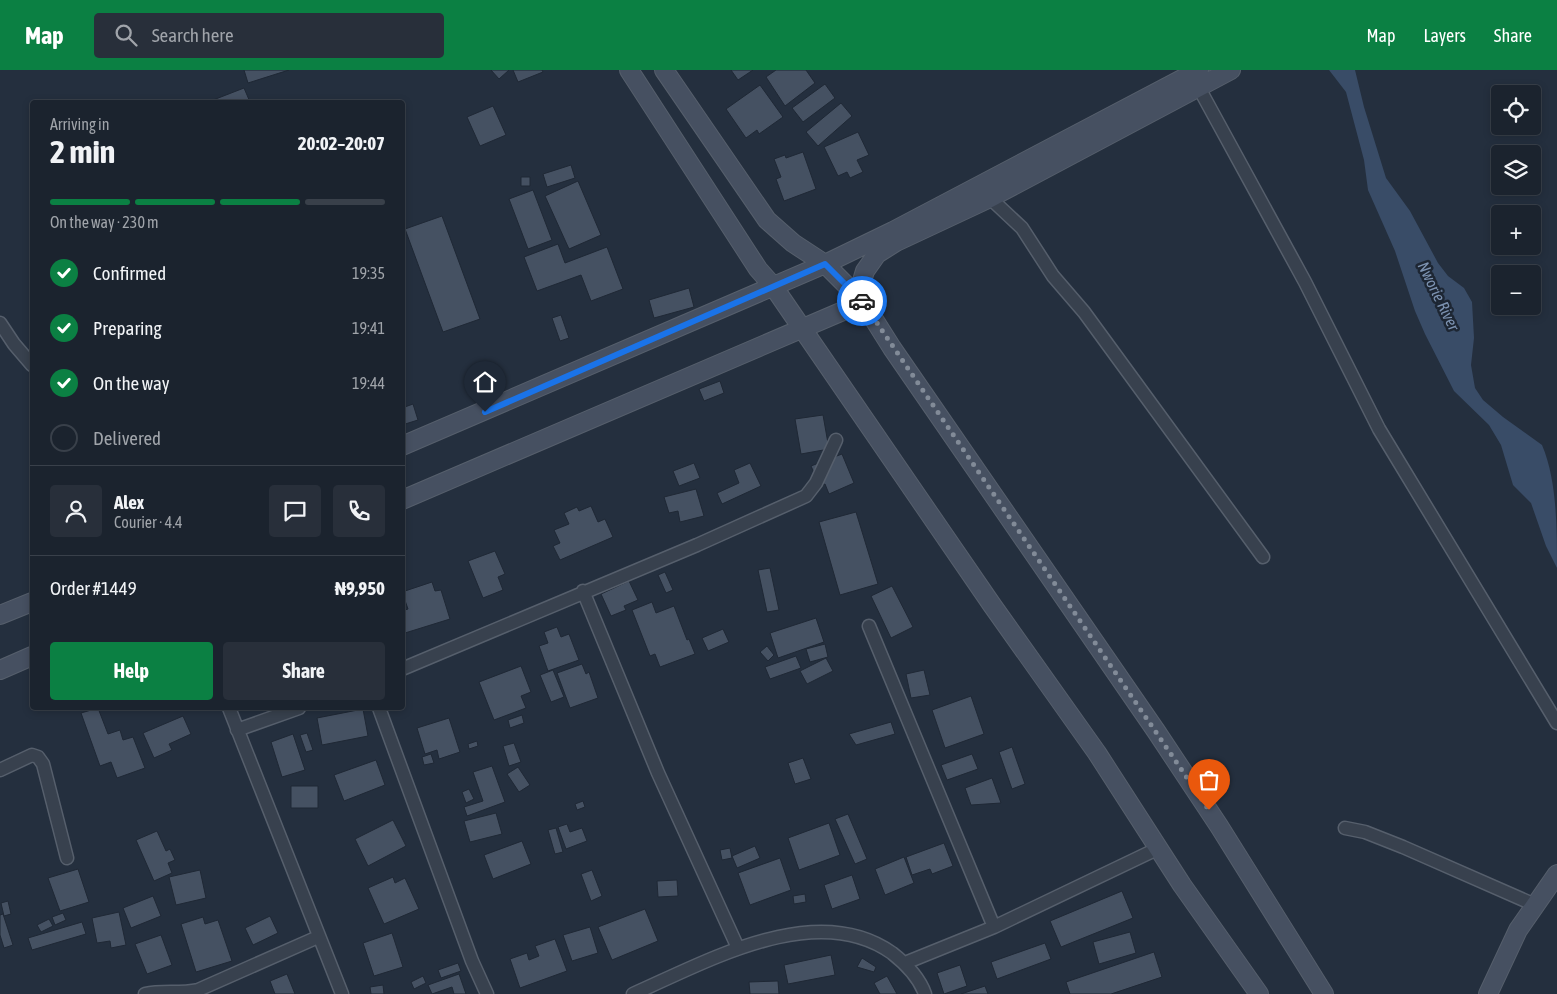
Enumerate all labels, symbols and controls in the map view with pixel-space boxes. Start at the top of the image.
search box [94,13,444,58]
icon: search [112,21,140,49]
text: Map [25,22,64,49]
text: Search here [152,24,234,46]
text: Map [1366,25,1395,46]
text: Layers [1423,25,1466,46]
text: Share [1494,25,1532,46]
map controls [1491,85,1541,315]
button: locate [1491,85,1541,135]
text: Arriving in [50,115,110,133]
text: 20:02–20:07 [298,132,385,154]
text: 2 min [50,133,115,170]
button: layers [1491,145,1541,195]
button: + [1491,205,1541,255]
text: On the way · 230 m [50,213,159,231]
icon: check [50,259,78,287]
water label: Nworie River [1415,259,1464,334]
text: Confirmed [93,262,166,284]
text: 19:35 [352,264,385,282]
button: − [1491,265,1541,315]
courier [837,276,887,326]
icon: car [848,287,876,315]
icon: check [50,314,78,342]
text: Preparing [93,317,162,339]
text: 19:41 [352,319,385,337]
pin [464,361,506,412]
icon: home [471,368,499,396]
icon: check [50,369,78,397]
text: On the way [93,372,170,394]
text: 19:44 [352,374,385,392]
text: Delivered [93,427,161,449]
button: person [50,485,102,537]
button: chat [269,485,321,537]
button: phone [333,485,385,537]
text: Alex [114,491,144,513]
text: Courier · 4.4 [114,513,183,531]
text: Order #1449 [50,577,137,599]
text: ₦9,950 [335,577,385,599]
button: Help [50,642,213,700]
button: Share [223,642,385,700]
pin [1188,759,1230,810]
icon: bag [1195,766,1223,794]

